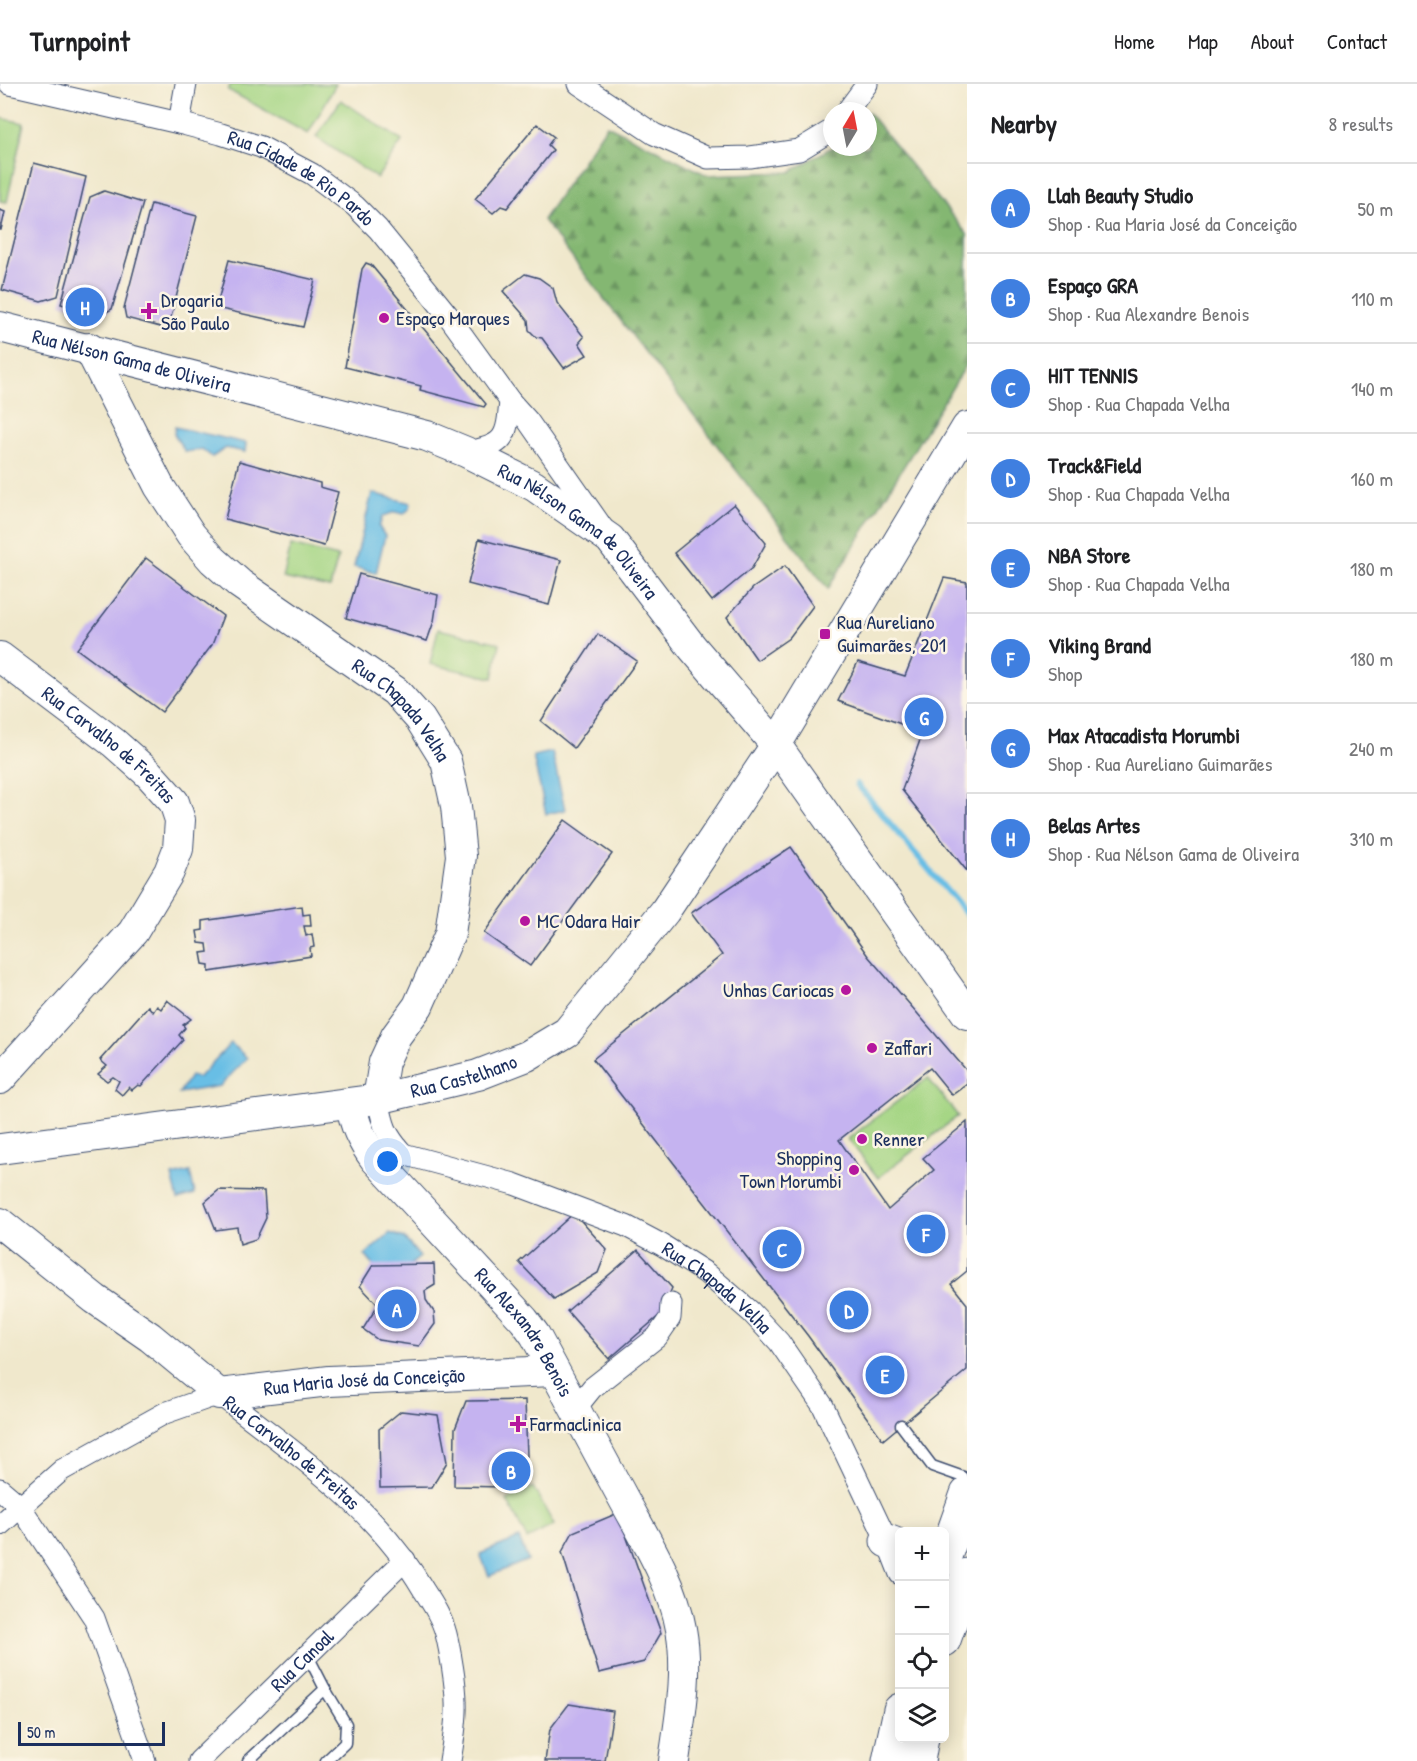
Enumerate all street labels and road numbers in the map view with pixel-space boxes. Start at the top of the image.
street label: Rua Cidade de Rio Pardo [224,123,381,232]
street label: Rua Nélson Gama de Oliveira [30,322,234,398]
street label: Rua Nélson Gama de Oliveira [494,456,665,605]
street label: Rua Chapada Velha [347,652,457,766]
street label: Rua Carvalho de Freitas [37,679,183,809]
street label: Rua Castelhano [408,1047,521,1104]
street label: Rua Chapada Velha [657,1235,778,1339]
street label: Rua Alexandre Benois [469,1261,580,1401]
street label: Rua Maria José da Conceição [262,1361,466,1402]
street label: Rua Carvalho de Freitas [218,1388,367,1516]
street label: Rua Canoal [264,1622,340,1697]

